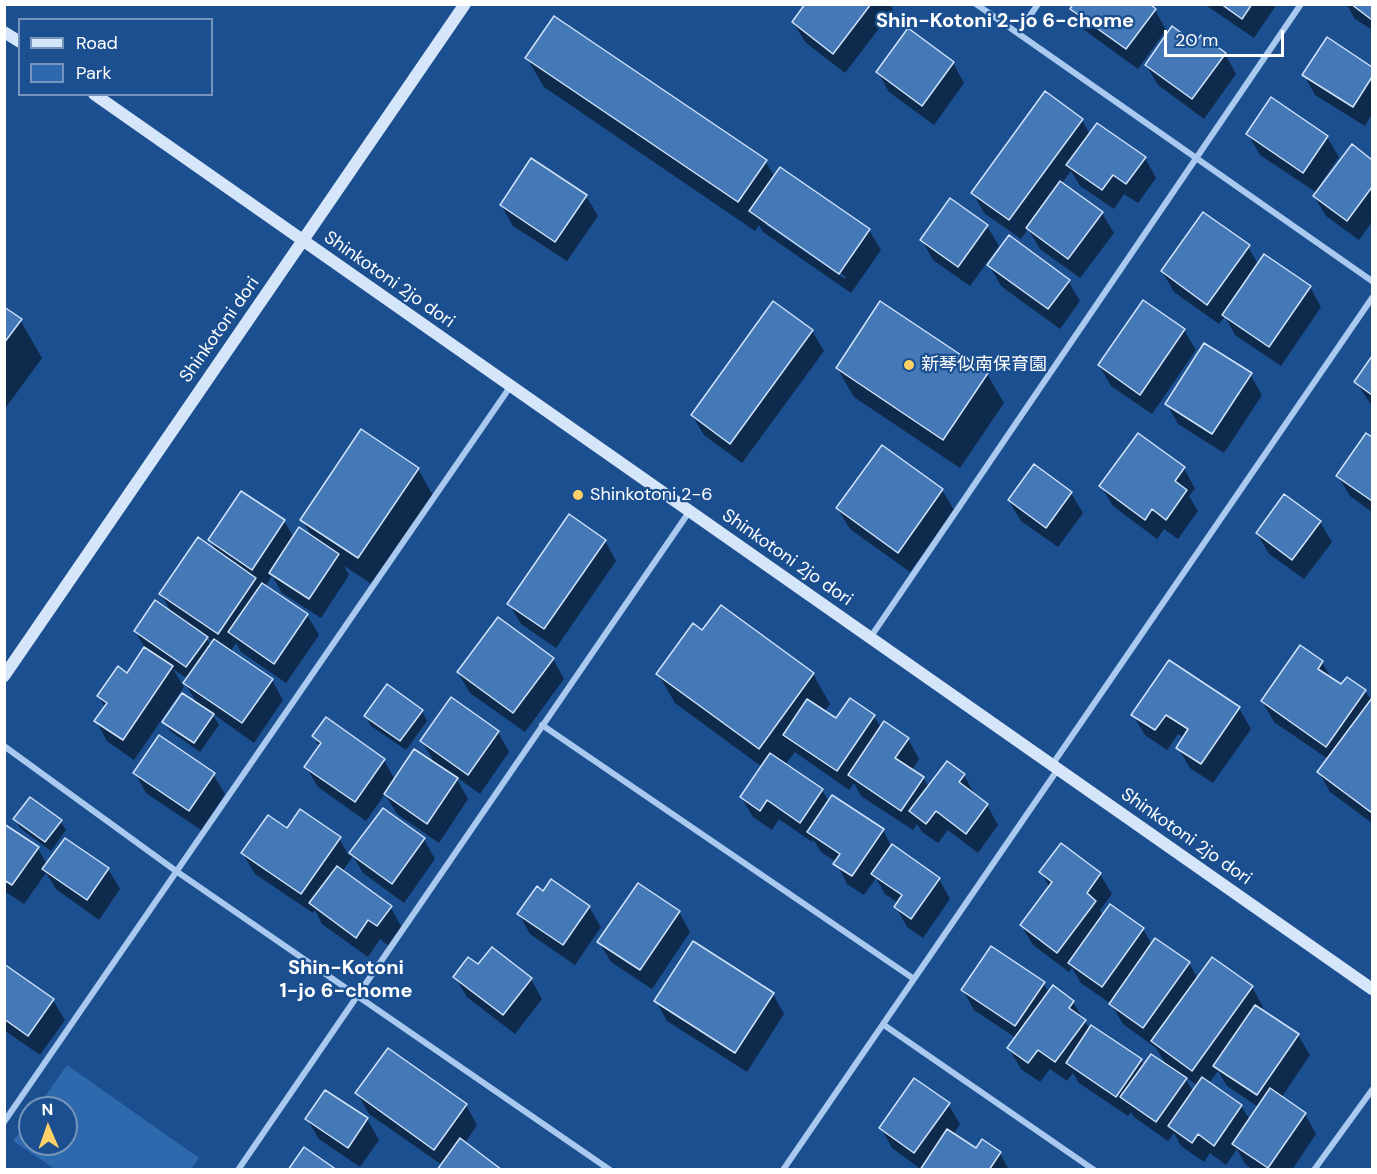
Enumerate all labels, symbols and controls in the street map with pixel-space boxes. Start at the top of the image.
district label: Shin-Kotoni 2-jo 6-chome [876,10,1134,34]
legend [18,18,213,96]
scale bar [1167,18,1287,56]
text: 20 m [1175,28,1218,52]
text: Road [76,31,118,55]
text: Park [76,61,112,85]
street label: Shinkotoni 2jo dori [320,227,458,333]
street label: Shinkotoni dori [176,273,264,387]
place label: 新琴似南保育園 [921,354,1047,376]
marker: 新琴似南保育園 [902,358,916,372]
place label: Shinkotoni 2-6 [590,484,713,506]
marker: Shinkotoni 2-6 [571,488,585,502]
street label: Shinkotoni 2jo dori [718,505,856,611]
street label: Shinkotoni 2jo dori [1117,784,1255,890]
district label: Shin-Kotoni 1-jo 6-chome [280,957,412,1004]
north arrow [18,1096,78,1156]
text: N [41,1099,54,1120]

